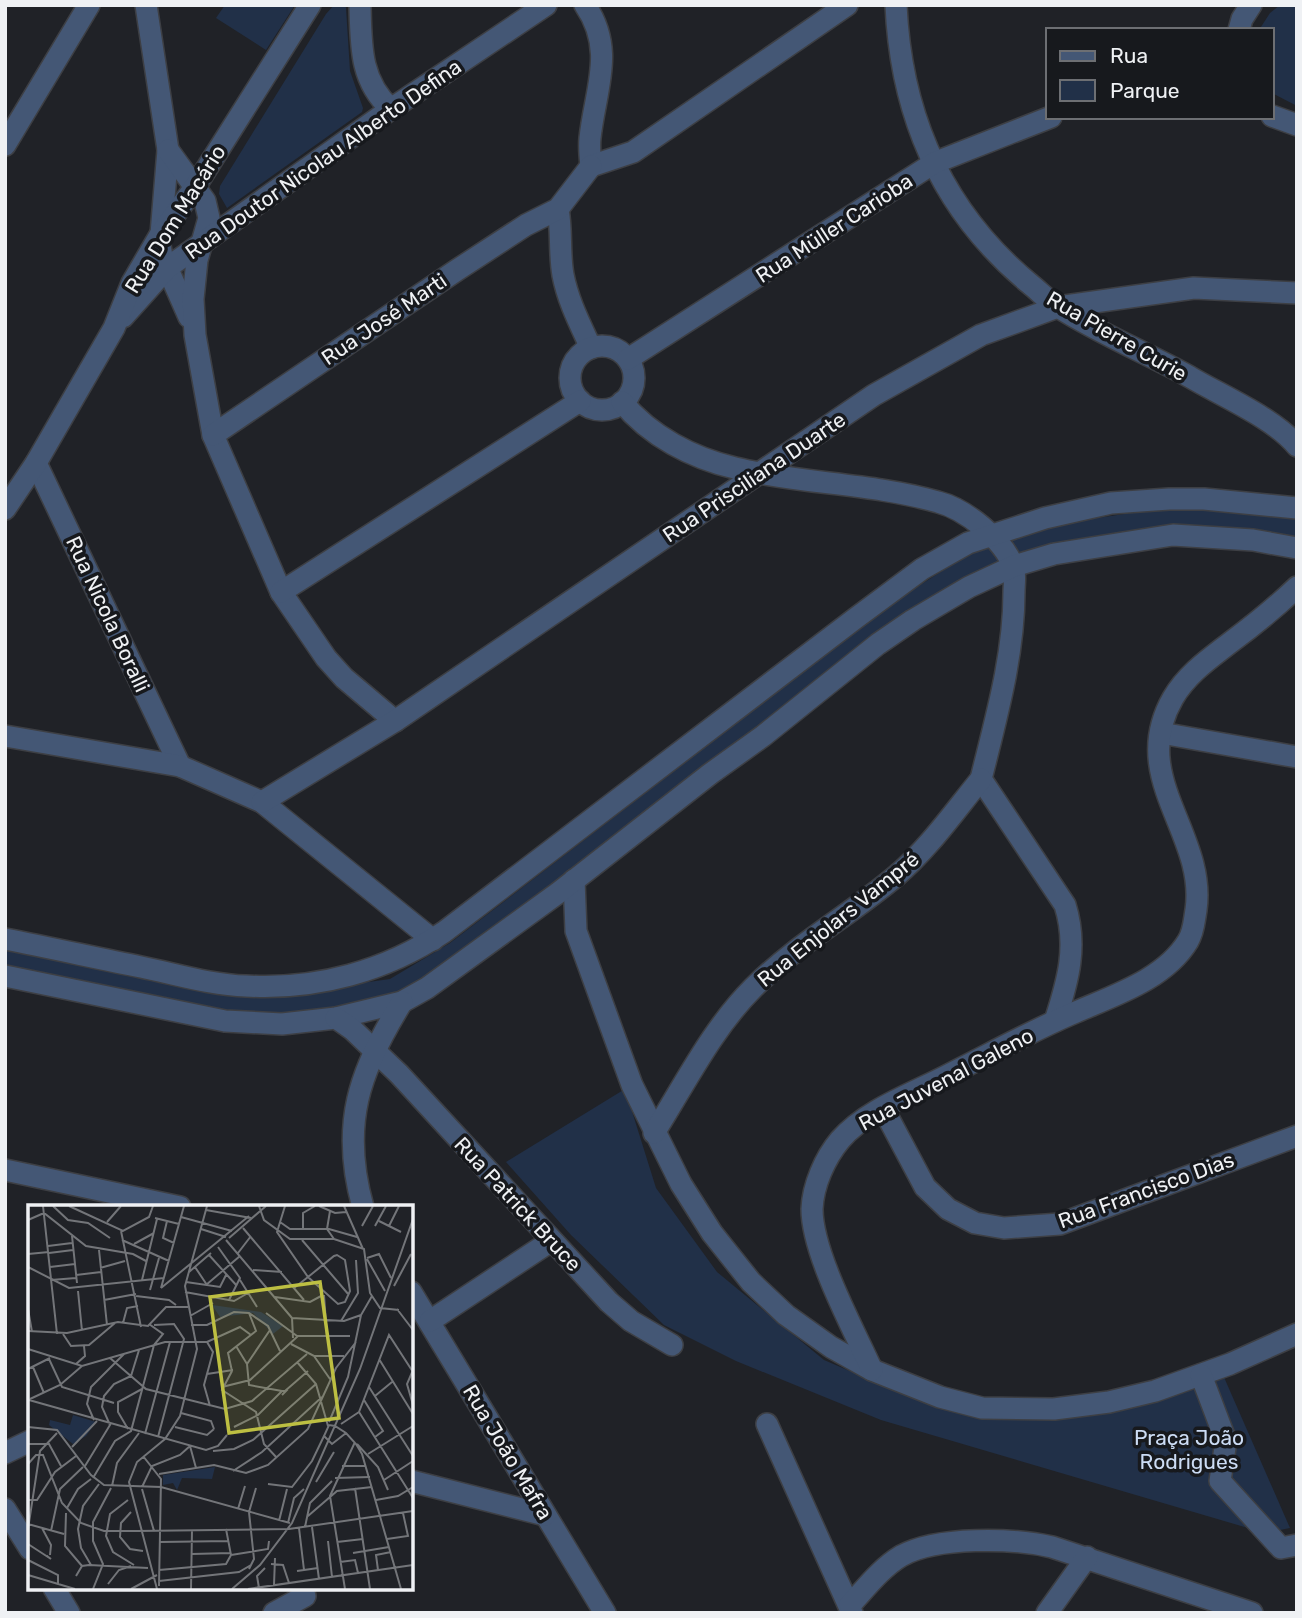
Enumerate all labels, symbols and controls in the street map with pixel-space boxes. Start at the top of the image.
legend [1046,28,1274,119]
text: Rua [1110,43,1148,68]
street label: Rua Doutor Nicolau Alberto Defina [180,54,466,264]
text: Parque [1110,78,1180,103]
street label: Rua Dom Macário [119,140,231,298]
street label: Rua Müller Carioba [751,168,917,288]
street label: Rua José Marti [317,268,451,370]
street label: Rua Pierre Curie [1043,286,1191,386]
street label: Rua Prisciliana Duarte [658,407,850,547]
street label: Rua Nicola Boralli [61,532,155,696]
street label: Rua Enjolars Vampré [752,846,924,992]
street label: Rua Juvenal Galeno [854,1022,1038,1136]
street label: Rua Patrick Bruce [449,1132,587,1276]
street label: Rua Francisco Dias [1055,1147,1237,1233]
inset map [28,1205,413,1590]
street label: Rua João Mafra [458,1380,558,1524]
park label: Praça João Rodrigues [1134,1425,1244,1474]

